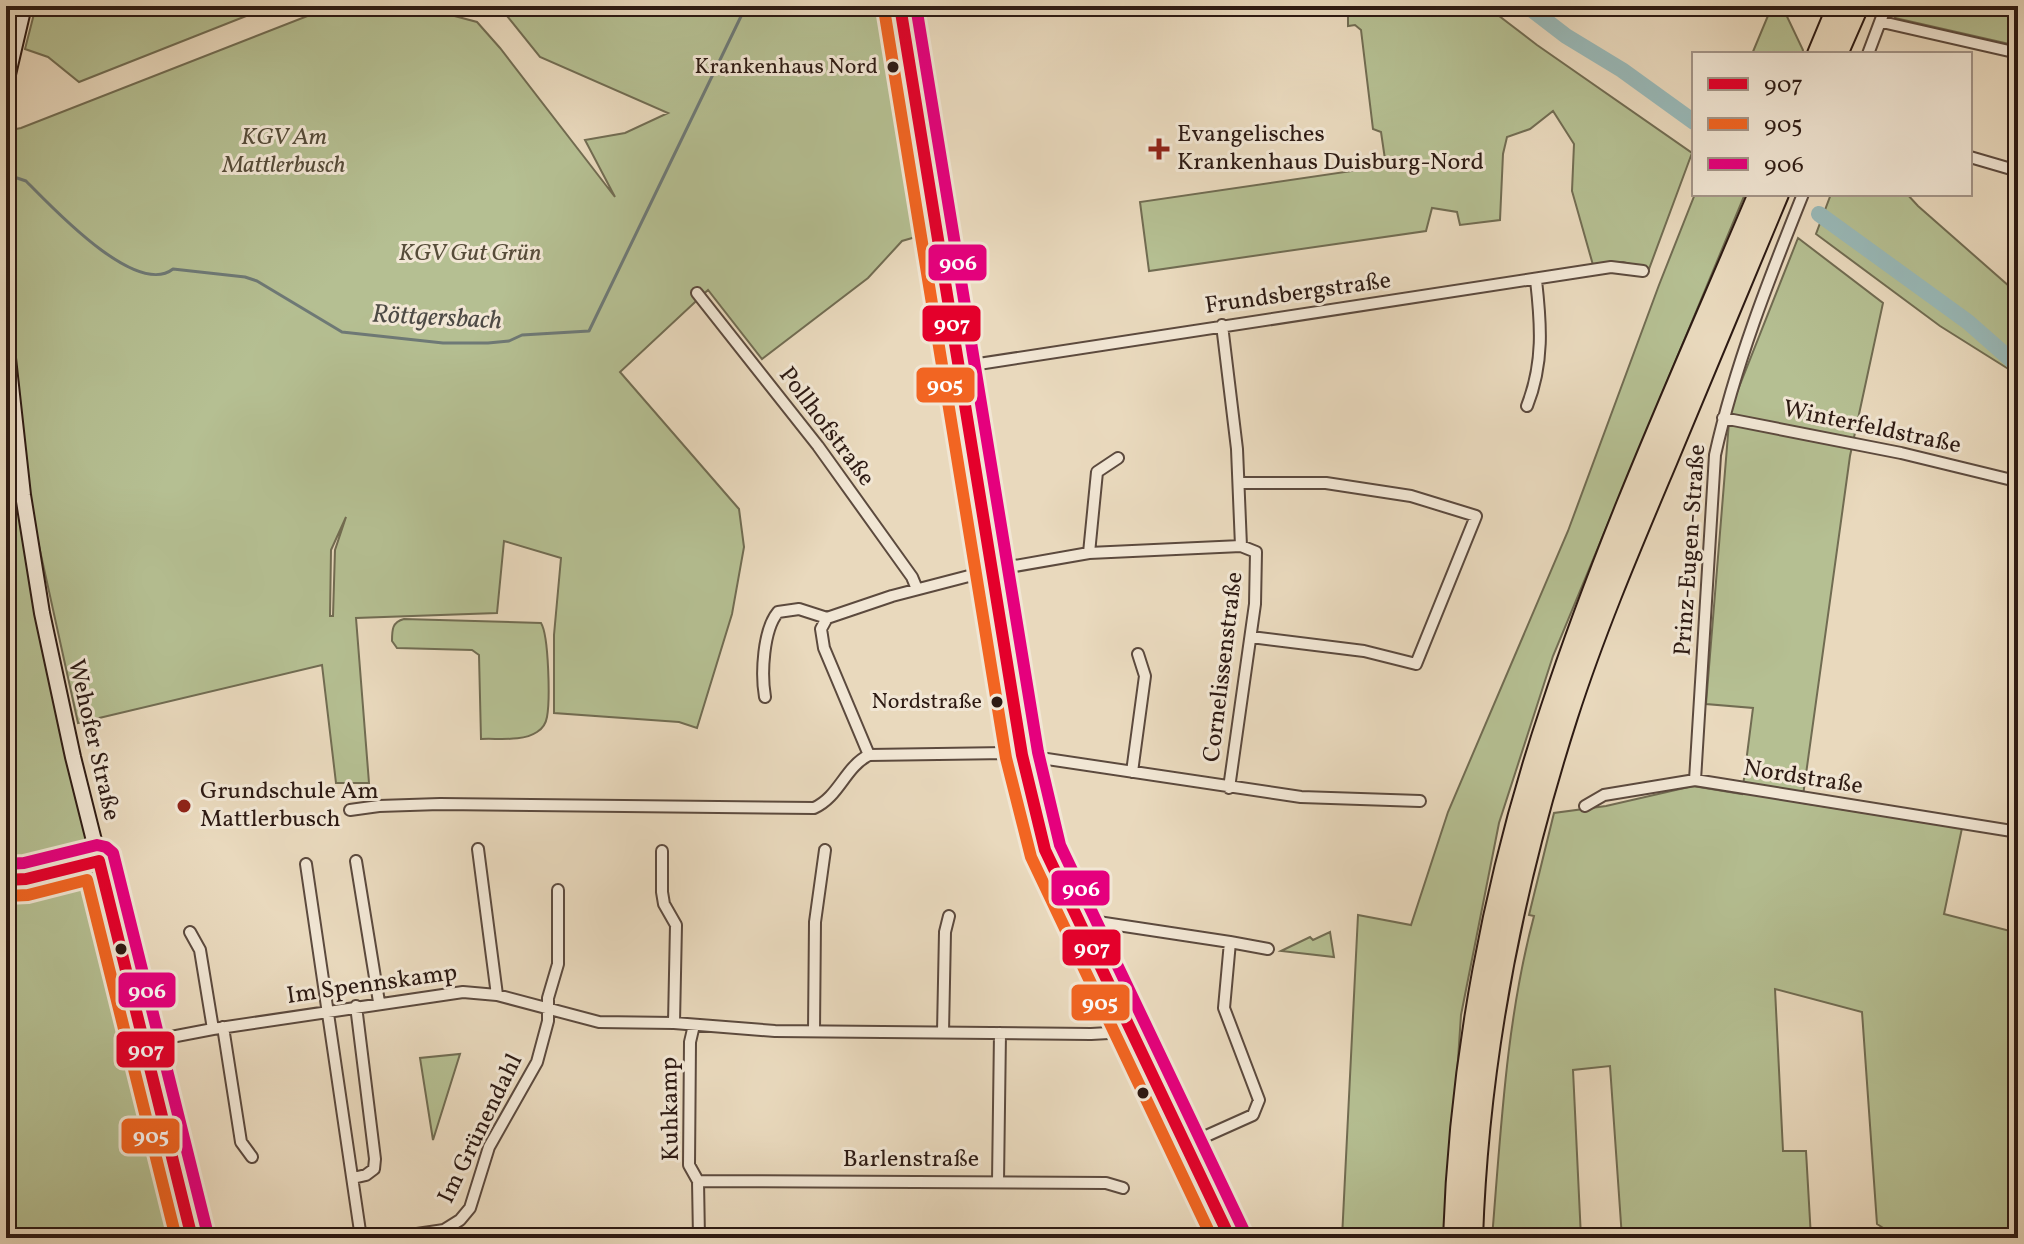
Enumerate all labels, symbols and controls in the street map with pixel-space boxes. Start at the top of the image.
place label: Krankenhaus Nord [695,52,878,83]
legend [1692,52,1972,196]
marker: Krankenhaus Nord [885,59,901,75]
text: 907 [1764,69,1803,103]
text: 905 [1764,109,1803,143]
place label: Evangelisches Krankenhaus Duisburg-Nord [1177,118,1484,180]
park label: KGV Am Mattlerbusch [221,121,346,183]
marker: Evangelisches Krankenhaus Duisburg-Nord [1148,138,1170,160]
text: 906 [1764,149,1804,183]
park label: KGV Gut Grün [399,237,541,271]
line badge: 906 [927,243,988,282]
text: 906 [939,249,977,280]
street label: Frundsbergstraße [1203,264,1393,324]
water label: Röttgersbach [371,297,503,339]
line badge: 907 [921,304,982,343]
text: 907 [934,310,970,341]
street label: Pollhofstraße [770,360,882,494]
line badge: 905 [915,366,976,404]
text: 905 [927,371,963,402]
street label: Winterfeldstraße [1780,393,1964,463]
street label: Prinz-Eugen-Straße [1667,443,1715,657]
street label: Cornelissenstraße [1195,570,1253,764]
street label: Wehofer Straße [58,656,128,824]
place label: Nordstraße [871,687,982,718]
marker: Nordstraße [989,694,1005,710]
street label: Nordstraße [1741,752,1865,804]
place label: Grundschule Am Mattlerbusch [200,775,379,837]
marker: Grundschule Am Mattlerbusch [175,797,193,815]
line badge: 906 [1050,869,1111,907]
text: 906 [1062,875,1100,906]
line badge: 907 [1061,928,1122,967]
text: 907 [1074,934,1110,965]
unlabelled marker [113,941,129,957]
street label: Im Spennskamp [285,956,459,1014]
line badge: 906 [117,971,177,1009]
text: 906 [128,977,166,1008]
line badge: 905 [1070,983,1131,1022]
text: 905 [1082,989,1118,1020]
line badge: 907 [115,1030,176,1069]
text: 907 [128,1036,164,1067]
street label: Im Grünendahl [430,1048,532,1210]
street label: Kuhkamp [653,1057,689,1161]
unlabelled marker [1135,1085,1151,1101]
line badge: 905 [120,1117,181,1155]
text: 905 [133,1122,169,1153]
street label: Barlenstraße [843,1143,979,1177]

